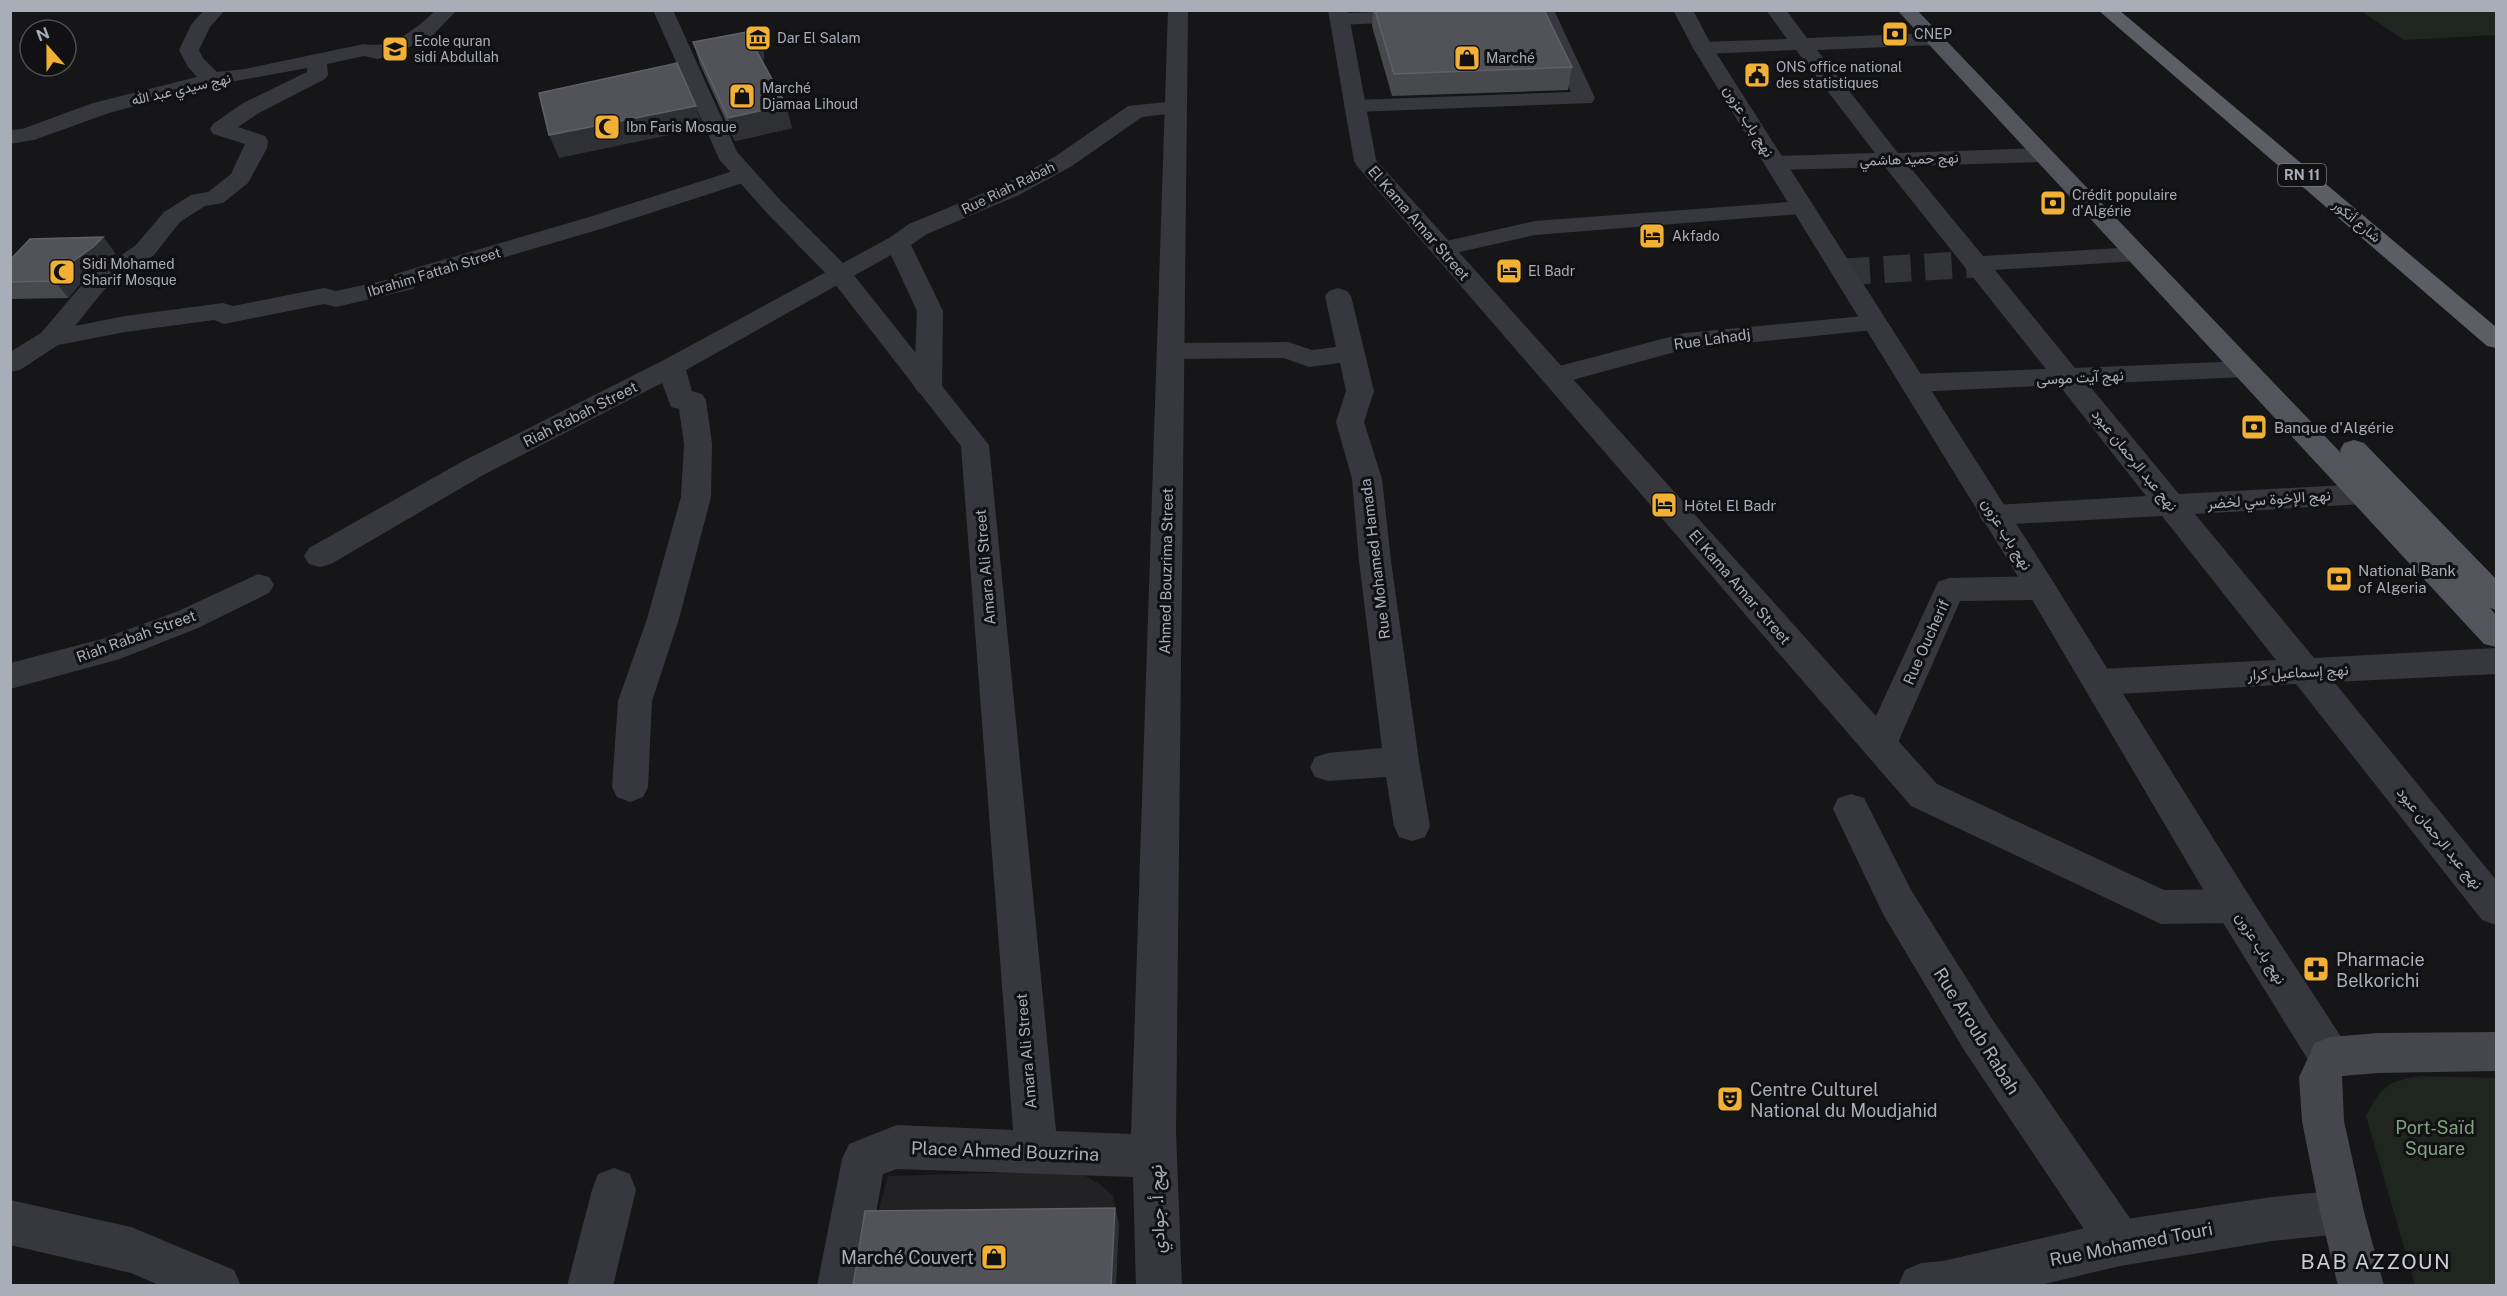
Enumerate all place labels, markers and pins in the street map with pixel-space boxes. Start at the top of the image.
bank icon: CNEP [1880,19,1910,49]
museum icon: Dar El Salam [743,23,773,53]
place label: CNEP [1914,26,1952,42]
place label: Dar El Salam [777,30,861,46]
place label: Ecole quran sidi Abdullah [414,33,499,65]
school or university icon: Ecole quran sidi Abdullah [380,34,410,64]
shop icon: Marché [1452,43,1482,73]
place label: Marché [1486,50,1535,66]
place label: ONS office national des statistiques [1776,59,1902,91]
public building icon: ONS office national des statistiques [1742,60,1772,90]
place label: Marché Djamaa Lihoud [762,80,858,112]
shop icon: Marché Djamaa Lihoud [727,81,757,111]
mosque icon: Ibn Faris Mosque [592,112,622,142]
place label: Ibn Faris Mosque [626,119,737,135]
place label: Crédit populaire d'Algérie [2072,187,2177,219]
bank icon: Crédit populaire d'Algérie [2038,188,2068,218]
hotel icon: Akfado [1637,221,1667,251]
place label: Akfado [1672,228,1720,244]
place label: Sidi Mohamed Sharif Mosque [82,256,177,288]
hotel icon: El Badr [1494,256,1524,286]
mosque icon: Sidi Mohamed Sharif Mosque [47,257,77,287]
place label: El Badr [1528,263,1575,279]
bank icon: Banque d'Algérie [2239,412,2269,442]
place label: Banque d'Algérie [2274,419,2394,436]
hotel icon: Hôtel El Badr [1649,490,1679,520]
place label: Hôtel El Badr [1684,497,1777,514]
place label: National Bank of Algeria [2358,562,2456,596]
bank icon: National Bank of Algeria [2324,564,2354,594]
place label: Pharmacie Belkorichi [2336,949,2425,991]
pharmacy icon: Pharmacie Belkorichi [2301,954,2331,984]
place label: Centre Culturel National du Moudjahid [1750,1079,1938,1121]
theatre icon: Centre Culturel National du Moudjahid [1715,1084,1745,1114]
shop icon: Marché Couvert [979,1242,1009,1272]
place label: Marché Couvert [841,1247,974,1268]

